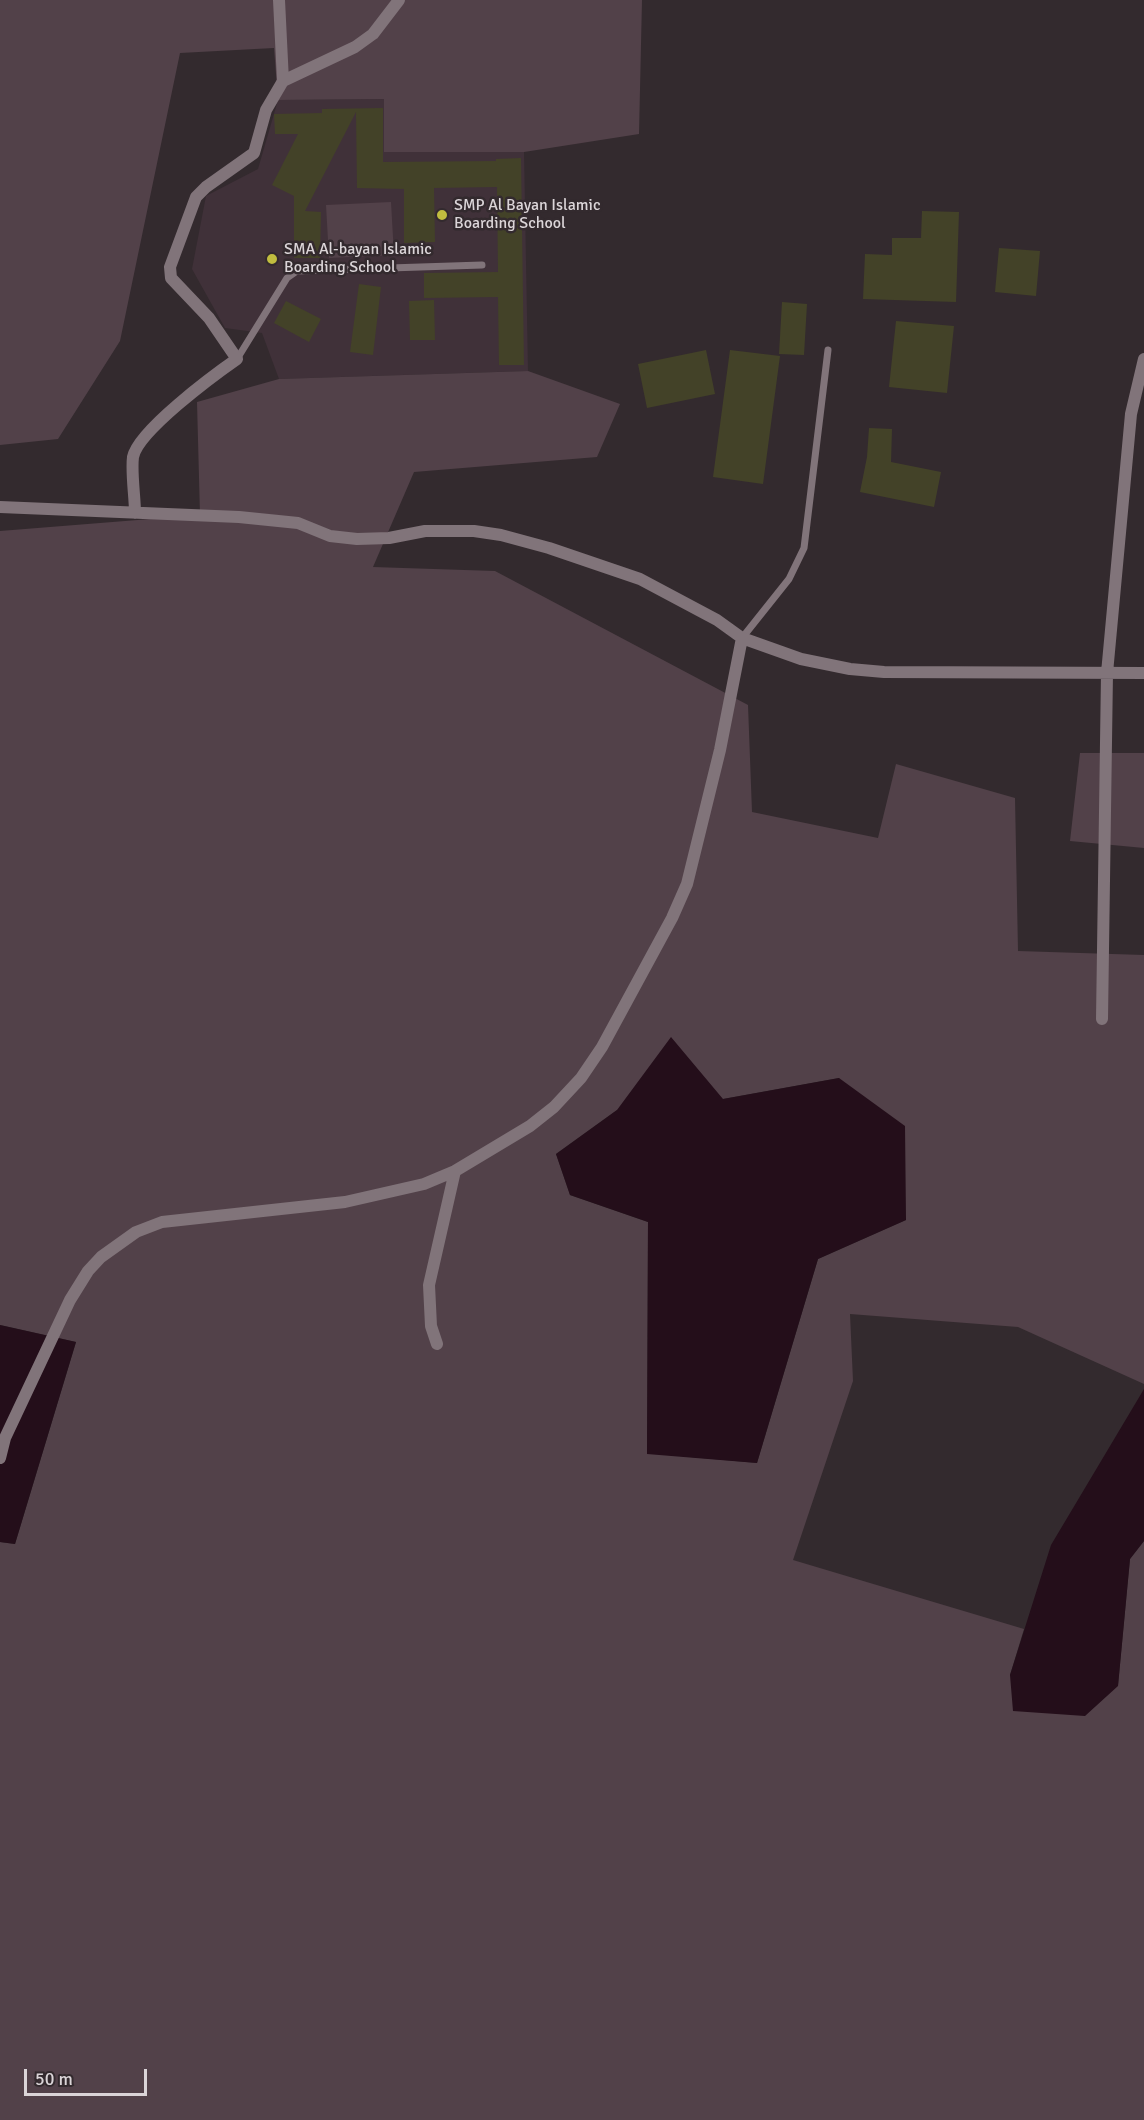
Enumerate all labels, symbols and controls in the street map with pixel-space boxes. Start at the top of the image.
place label: SMP Al Bayan Islamic Boarding School [454,196,600,234]
marker: SMP Al Bayan Islamic Boarding School [435,208,449,222]
place label: SMA Al-bayan Islamic Boarding School [284,240,432,278]
marker: SMA Al-bayan Islamic Boarding School [265,252,279,266]
scale bar [27,2057,150,2095]
text: 50 m [35,2068,73,2090]

